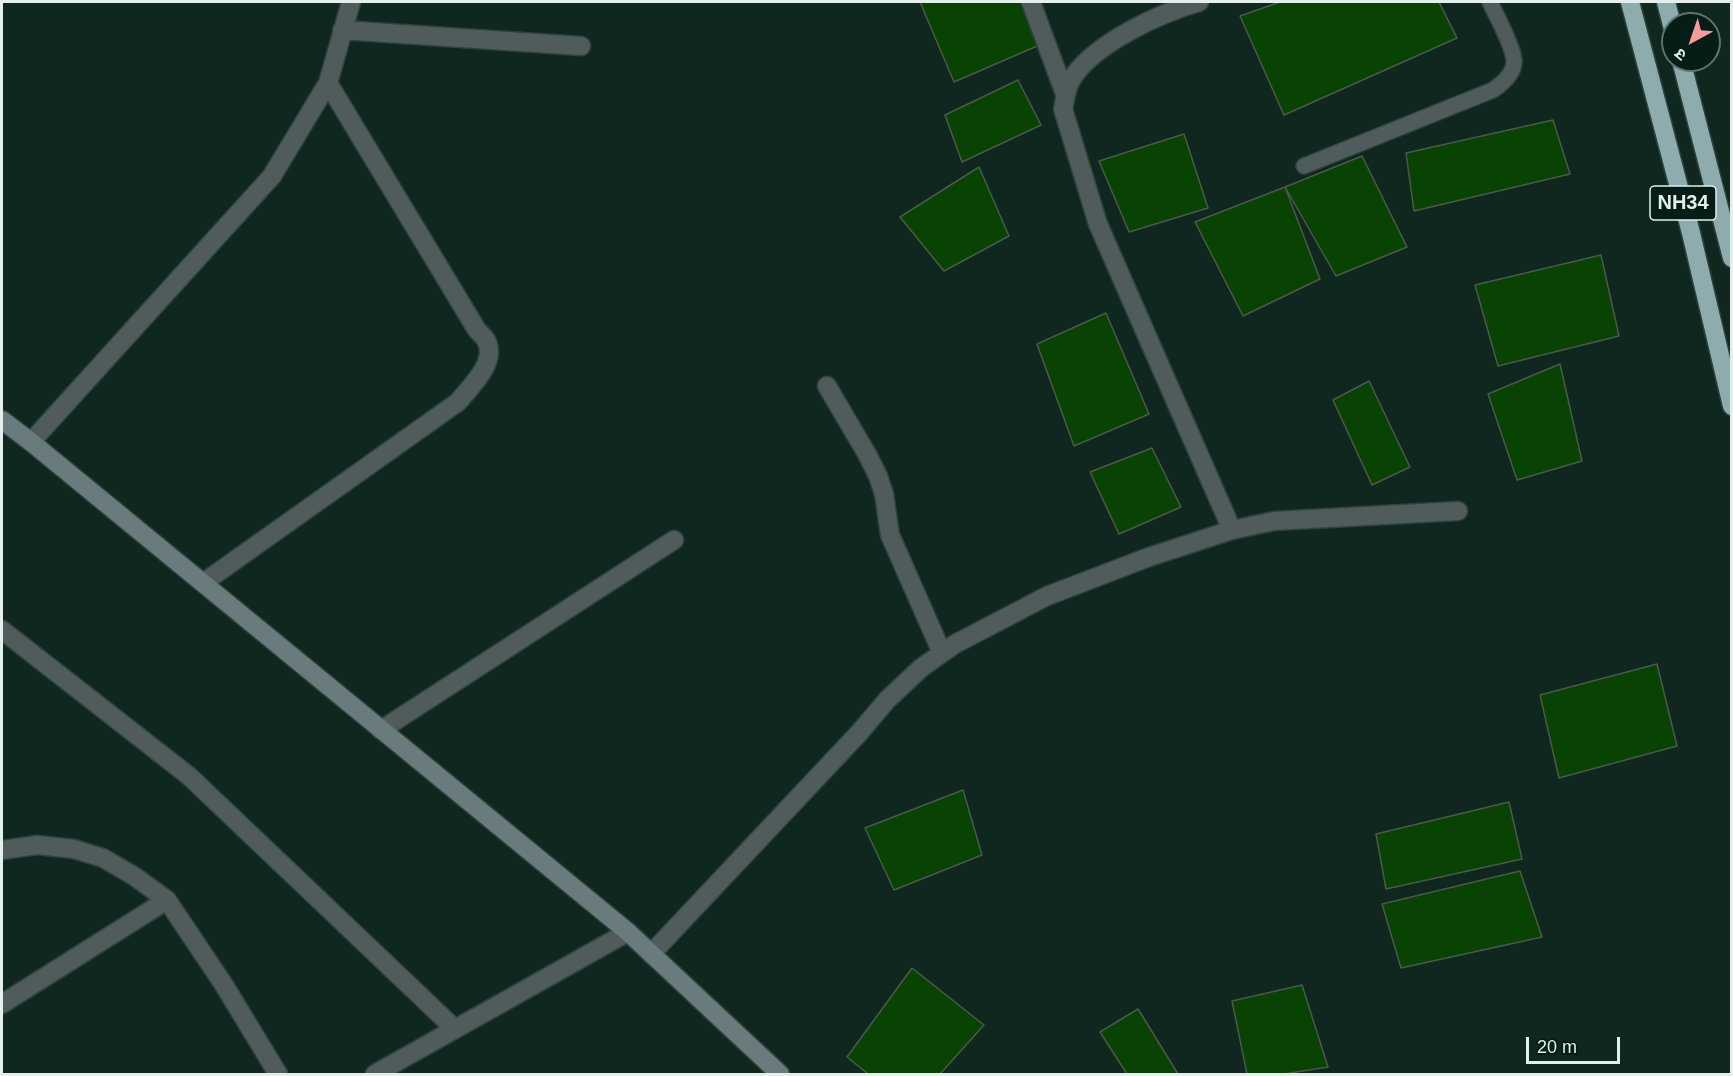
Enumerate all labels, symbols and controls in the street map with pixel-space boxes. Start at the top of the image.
north arrow [1661,12,1721,72]
text: उ [1671,45,1689,64]
road number: NH34 [1650,186,1716,220]
scale bar [1529,1025,1624,1063]
text: 20 m [1537,1037,1577,1057]

